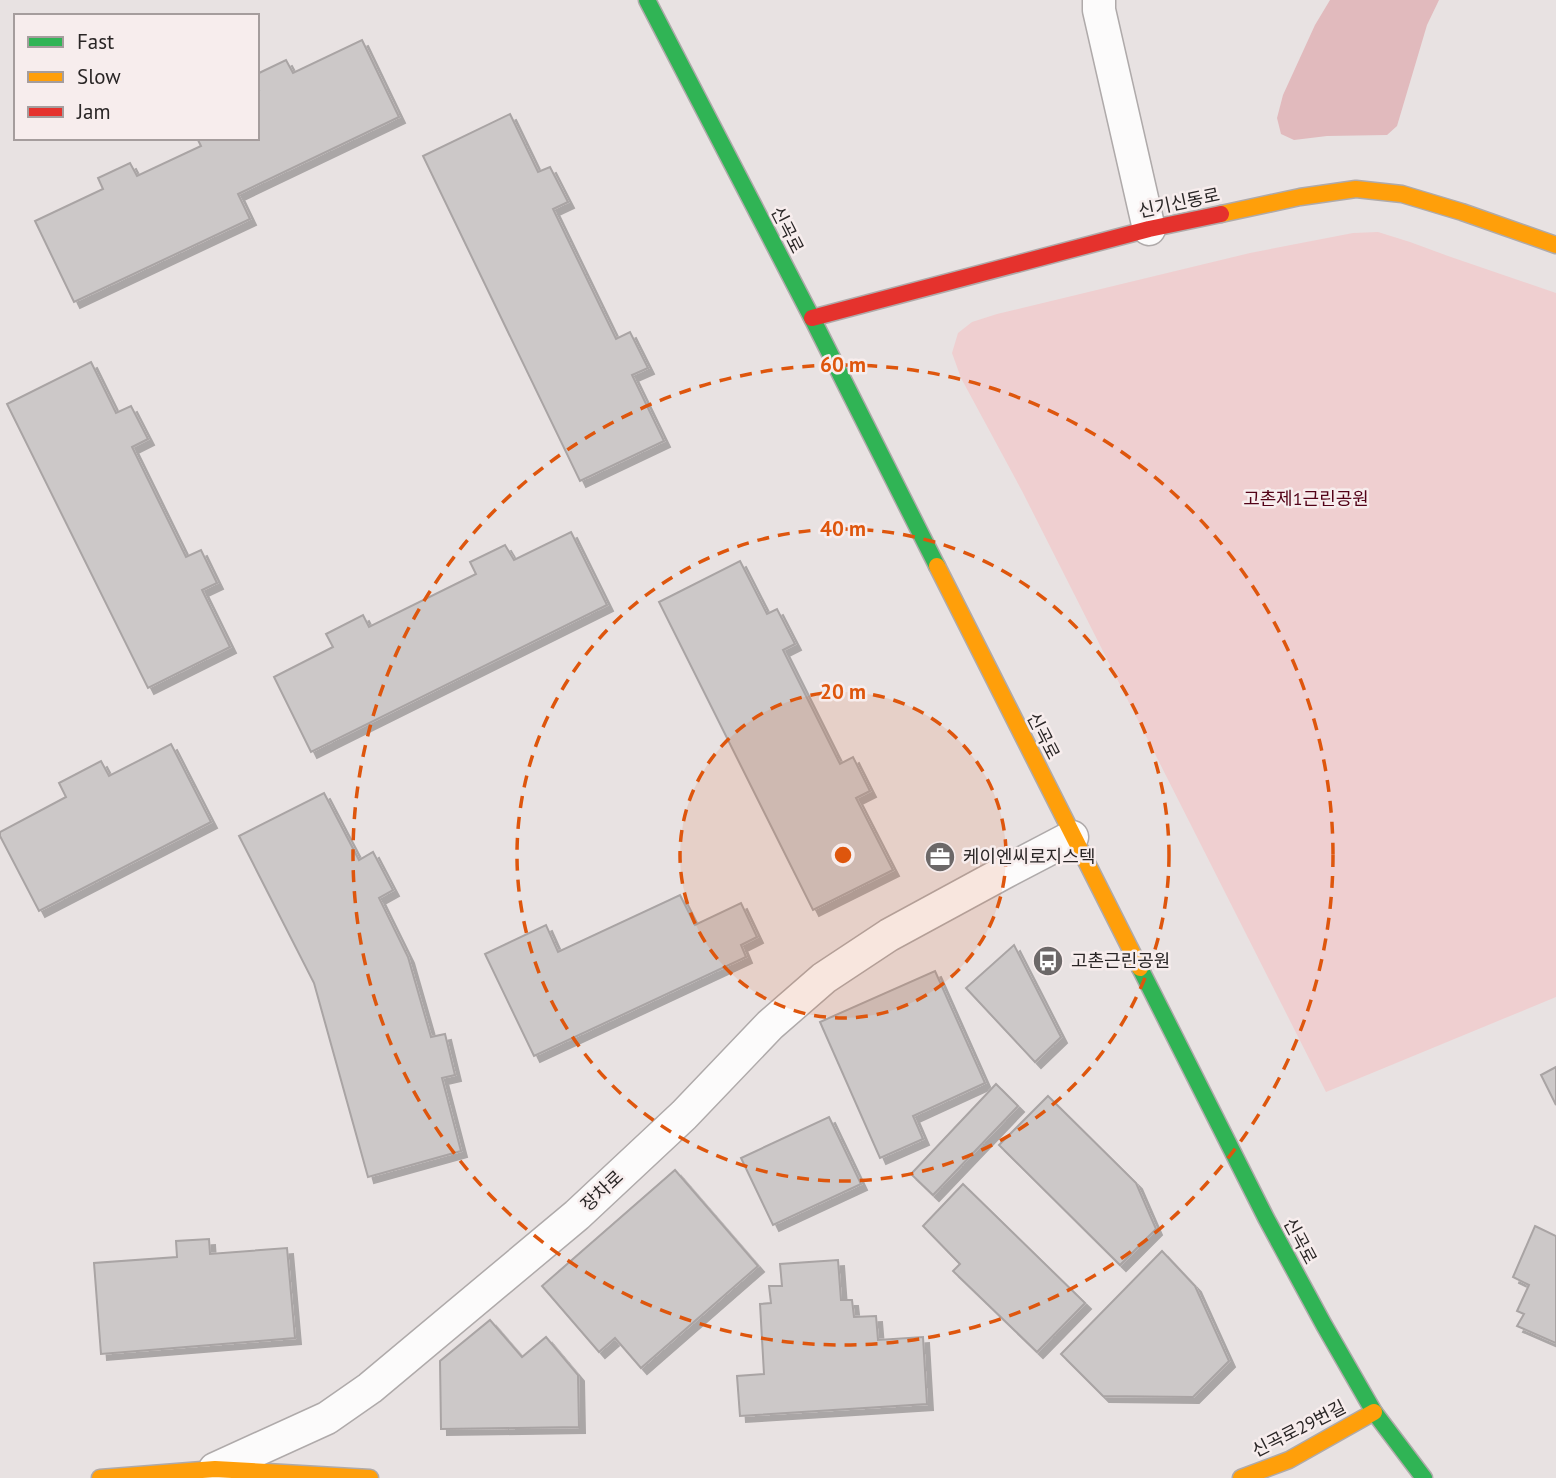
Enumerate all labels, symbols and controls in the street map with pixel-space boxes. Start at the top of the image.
legend [14,14,259,140]
text: Fast [77,28,114,55]
text: Slow [77,63,121,90]
text: Jam [76,98,111,125]
street label: 신기신동로 [1136,183,1222,222]
street label: 신곡로 [766,202,809,257]
text: 60 m [820,351,866,378]
park label: 고촌제1근린공원 [1243,487,1369,510]
text: 40 m [820,515,866,542]
text: 20 m [820,678,866,705]
street label: 신곡로 [1022,708,1065,763]
office icon: 케이엔씨로지스텍 [923,840,957,874]
centre of rings [831,843,855,867]
place label: 케이엔씨로지스텍 [963,845,1095,868]
bus stop icon: 고촌근린공원 [1031,944,1065,978]
place label: 고촌근린공원 [1071,949,1170,972]
street label: 장차로 [576,1165,628,1216]
street label: 신곡로 [1279,1213,1322,1268]
street label: 신곡로29번길 [1248,1395,1350,1462]

